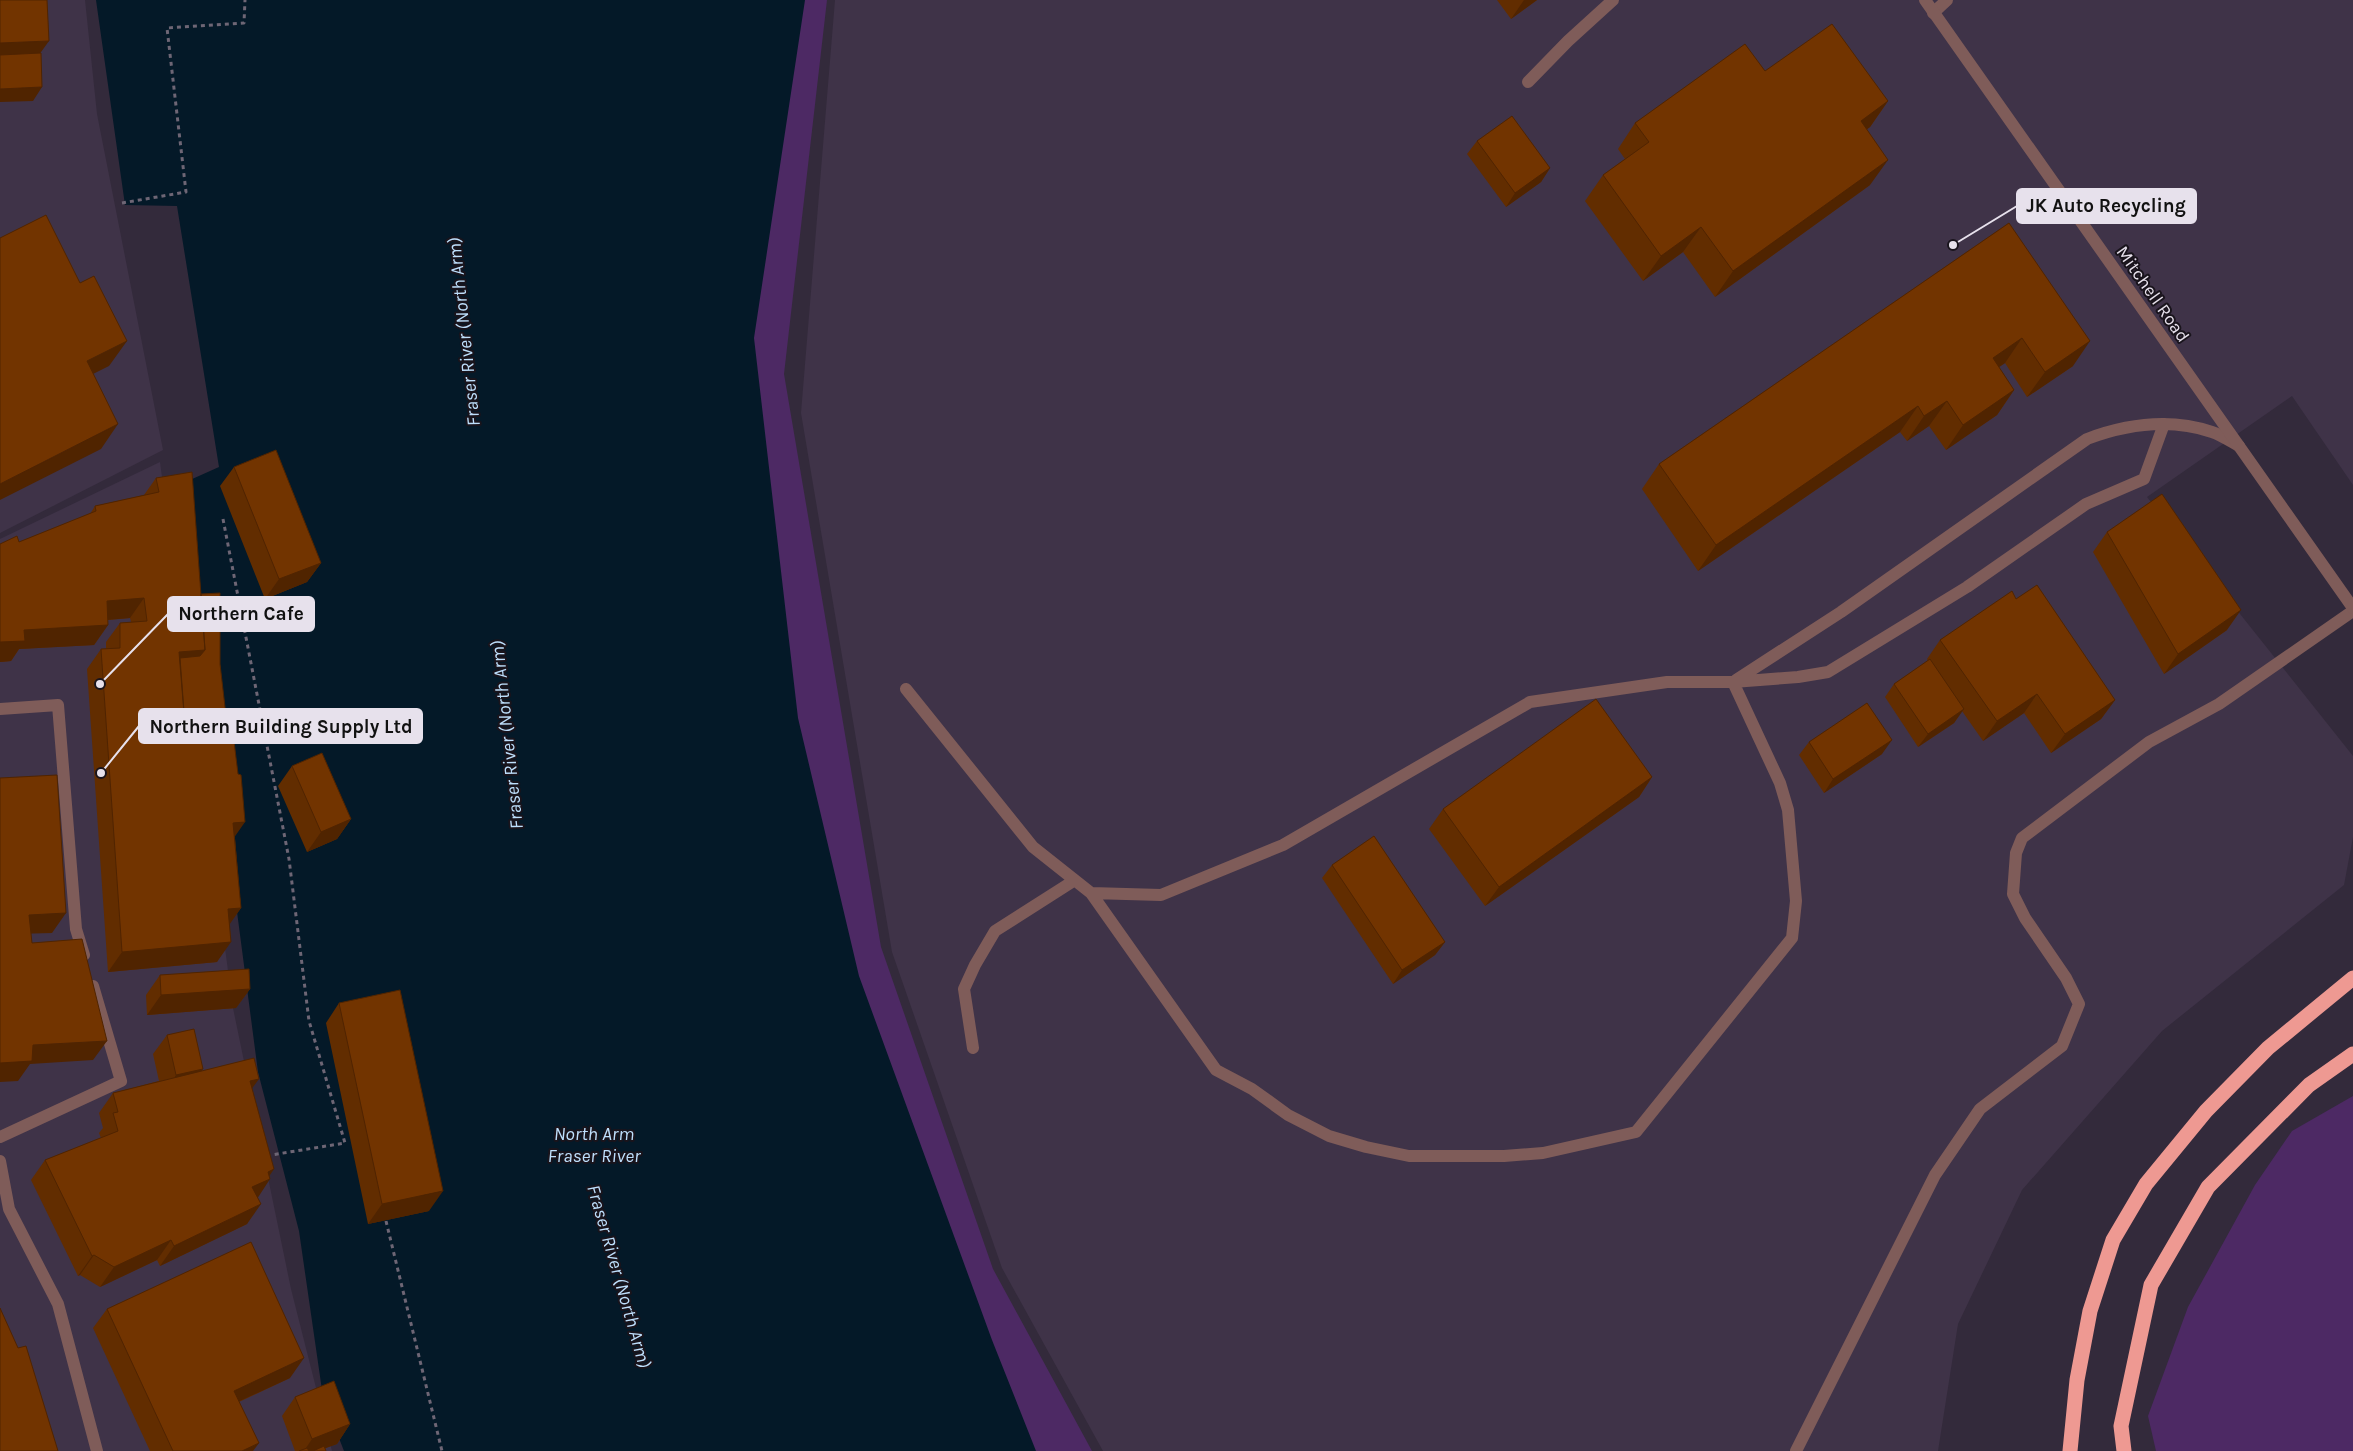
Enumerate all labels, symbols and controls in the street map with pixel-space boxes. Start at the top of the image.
callout: JK Auto Recycling [2017,189,2196,223]
text: JK Auto Recycling [2026,195,2186,217]
water label: Fraser River (North Arm) [443,236,485,427]
street label: Mitchell Road [2112,242,2194,346]
callout: Northern Cafe [168,597,314,631]
text: Northern Cafe [178,603,304,625]
water label: Fraser River (North Arm) [486,639,528,830]
callout: Northern Building Supply Ltd [139,709,422,743]
text: Northern Building Supply Ltd [149,716,413,738]
water label: North Arm Fraser River [548,1123,642,1167]
water label: Fraser River (North Arm) [582,1182,656,1371]

